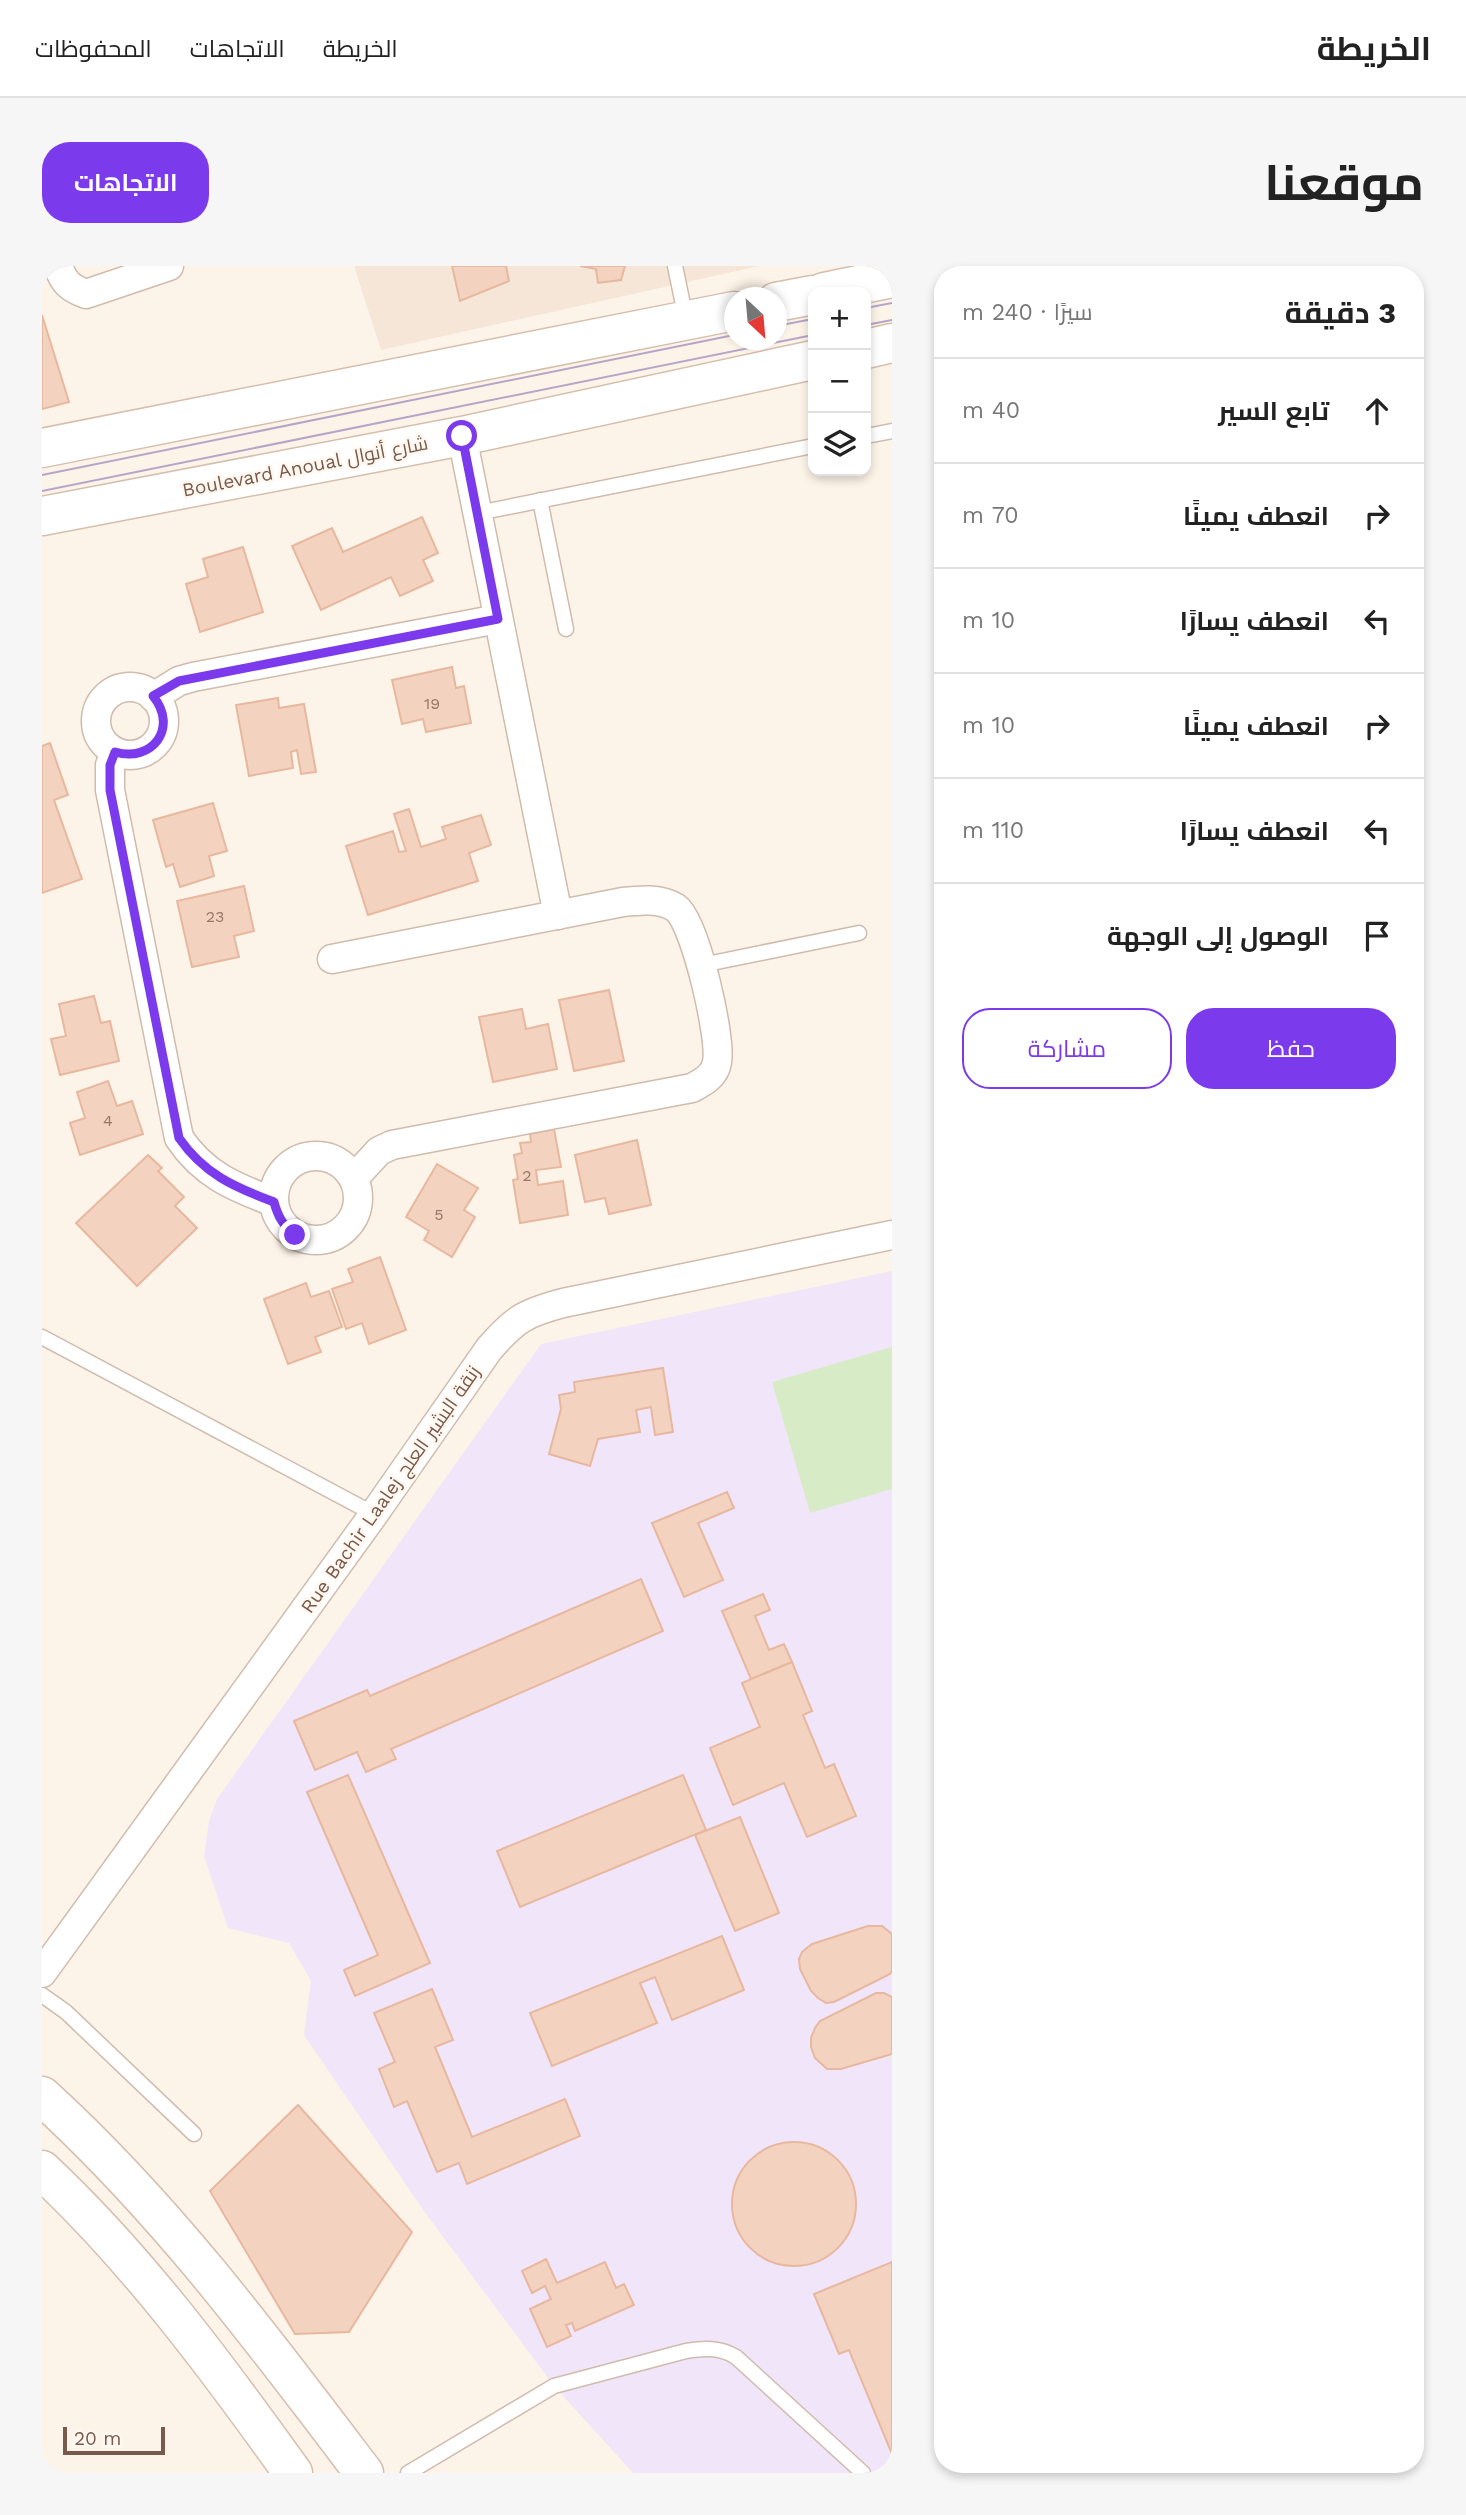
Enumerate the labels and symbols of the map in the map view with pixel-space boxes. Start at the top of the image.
north arrow [724,287,787,350]
route start [446,420,477,451]
street label: Boulevard Anoual شارع أنوال [180,431,430,504]
house number: 19 [424,694,440,713]
house number: 23 [206,907,224,926]
house number: 4 [103,1111,113,1130]
house number: 2 [522,1166,532,1185]
house number: 5 [434,1205,444,1224]
route end [279,1219,310,1250]
street label: Rue Bachir Laalej زنقة البشير العلج [296,1361,487,1619]
scale bar [63,2424,164,2456]

